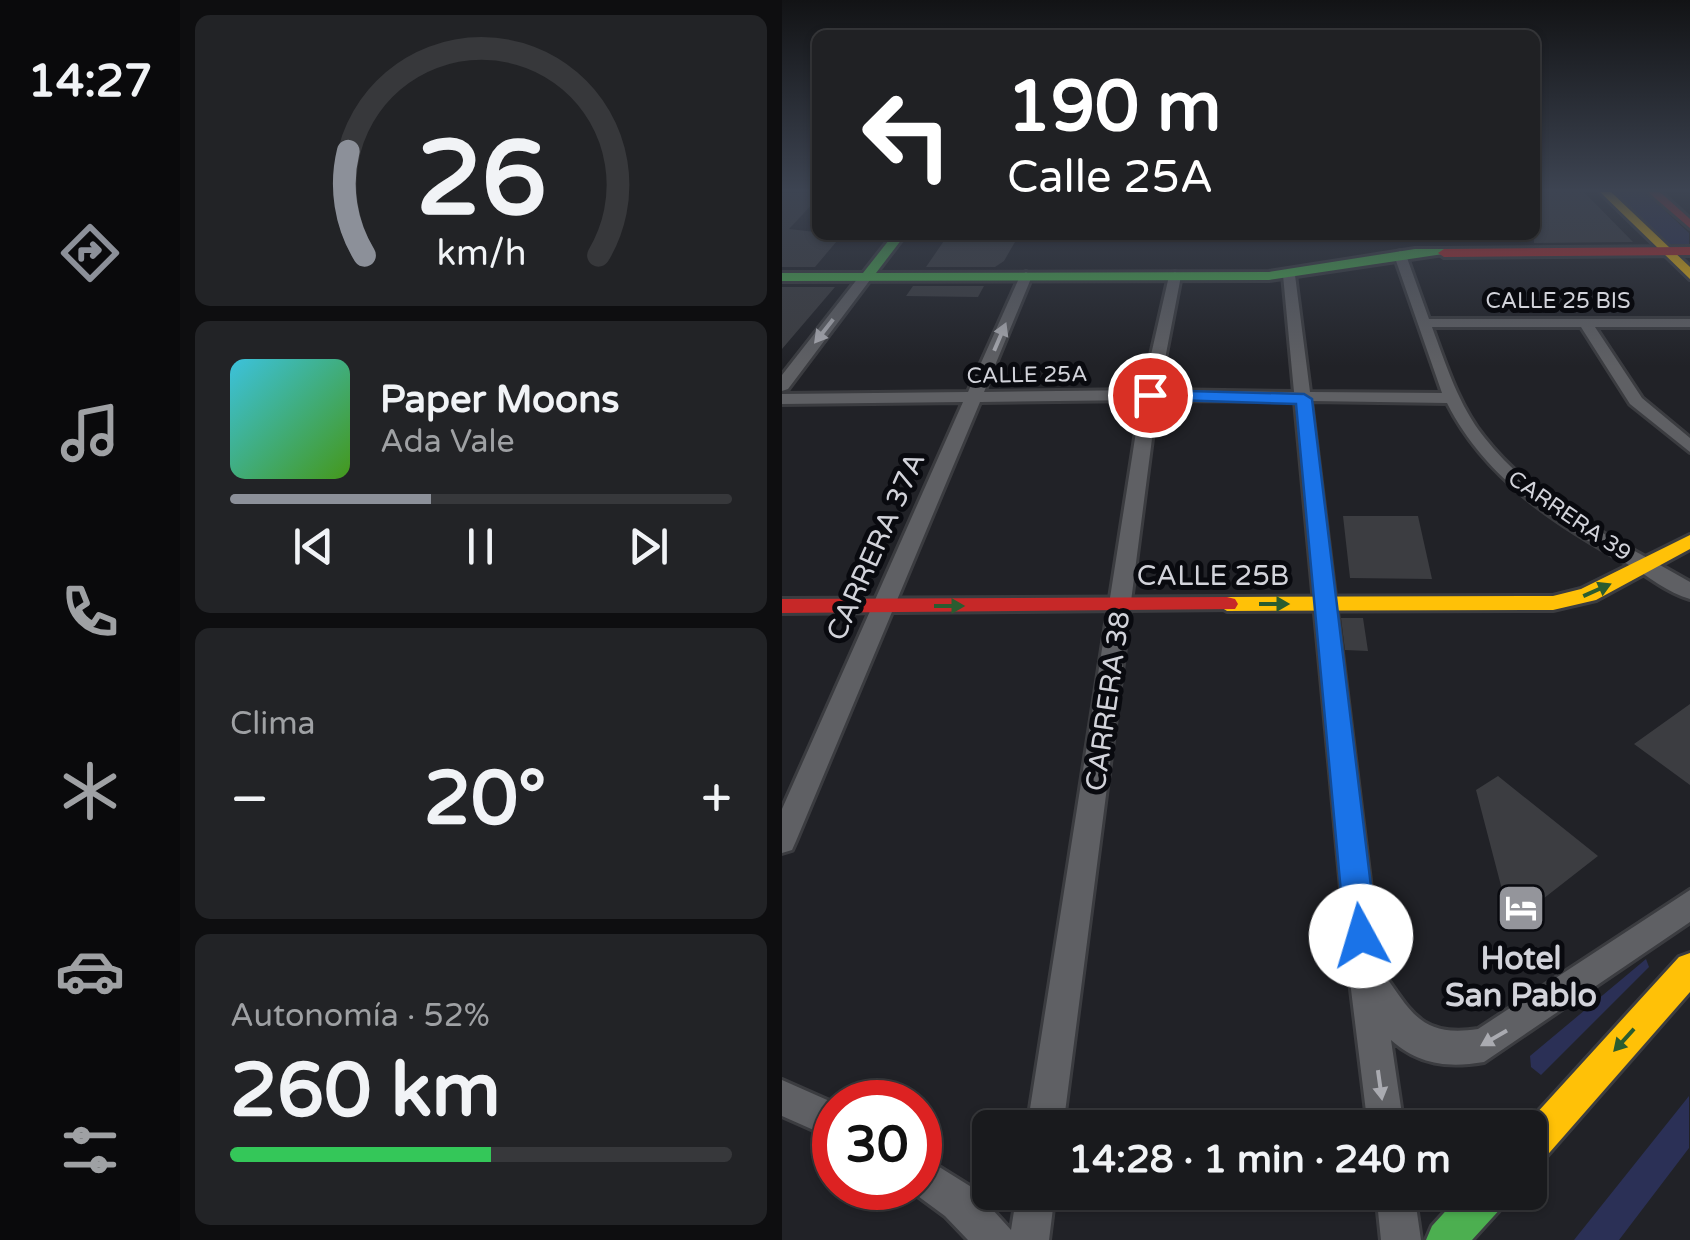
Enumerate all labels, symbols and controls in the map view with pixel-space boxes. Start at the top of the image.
text: 14:27 [28,55,152,109]
text: 190 m [1007,66,1221,150]
icon: left [842,70,972,200]
text: 26 [416,118,546,243]
text: Calle 25A [1007,151,1213,205]
icon: directions [55,218,125,288]
text: km/h [436,232,526,275]
street label: CALLE 25 BIS [1485,288,1631,314]
one-way arrow [815,318,835,344]
one-way arrow [992,322,1008,352]
pin [1108,353,1193,438]
street label: CALLE 25A [966,361,1088,389]
icon: arrive [1123,368,1178,423]
text: Paper Moons [380,377,620,423]
icon: music [55,398,125,468]
text: Ada Vale [380,423,515,461]
street label: CARRERA 37A [819,447,933,646]
street label: CARRERA 39 [1503,465,1636,566]
icon: previous [286,519,341,574]
icon: pause [453,519,508,574]
icon: next [621,519,676,574]
street label: CALLE 25B [1137,559,1289,593]
icon: phone [55,577,125,647]
one-way arrow [1583,582,1612,599]
one-way arrow [1259,596,1291,612]
one-way arrow [934,597,966,613]
street label: CARRERA 38 [1079,609,1137,793]
text: Clima [230,705,316,743]
text: 20° [424,754,546,844]
icon: climate [55,756,125,826]
text: − [230,767,269,833]
text: + [701,767,732,833]
hotel icon: Hotel San Pablo [1495,882,1547,934]
position arrow [1309,884,1413,988]
icon: car [55,936,125,1006]
place label: Hotel San Pablo [1445,940,1597,1015]
text: Autonomía · 52% [230,997,490,1035]
one-way arrow [1614,1027,1636,1052]
one-way arrow [1480,1028,1508,1046]
text: 260 km [230,1046,501,1136]
one-way arrow [1373,1070,1389,1101]
speed limit sign: 30 [812,1080,942,1210]
icon: filters [55,1115,125,1185]
text: 14:28 · 1 min · 240 m [1068,1137,1451,1183]

